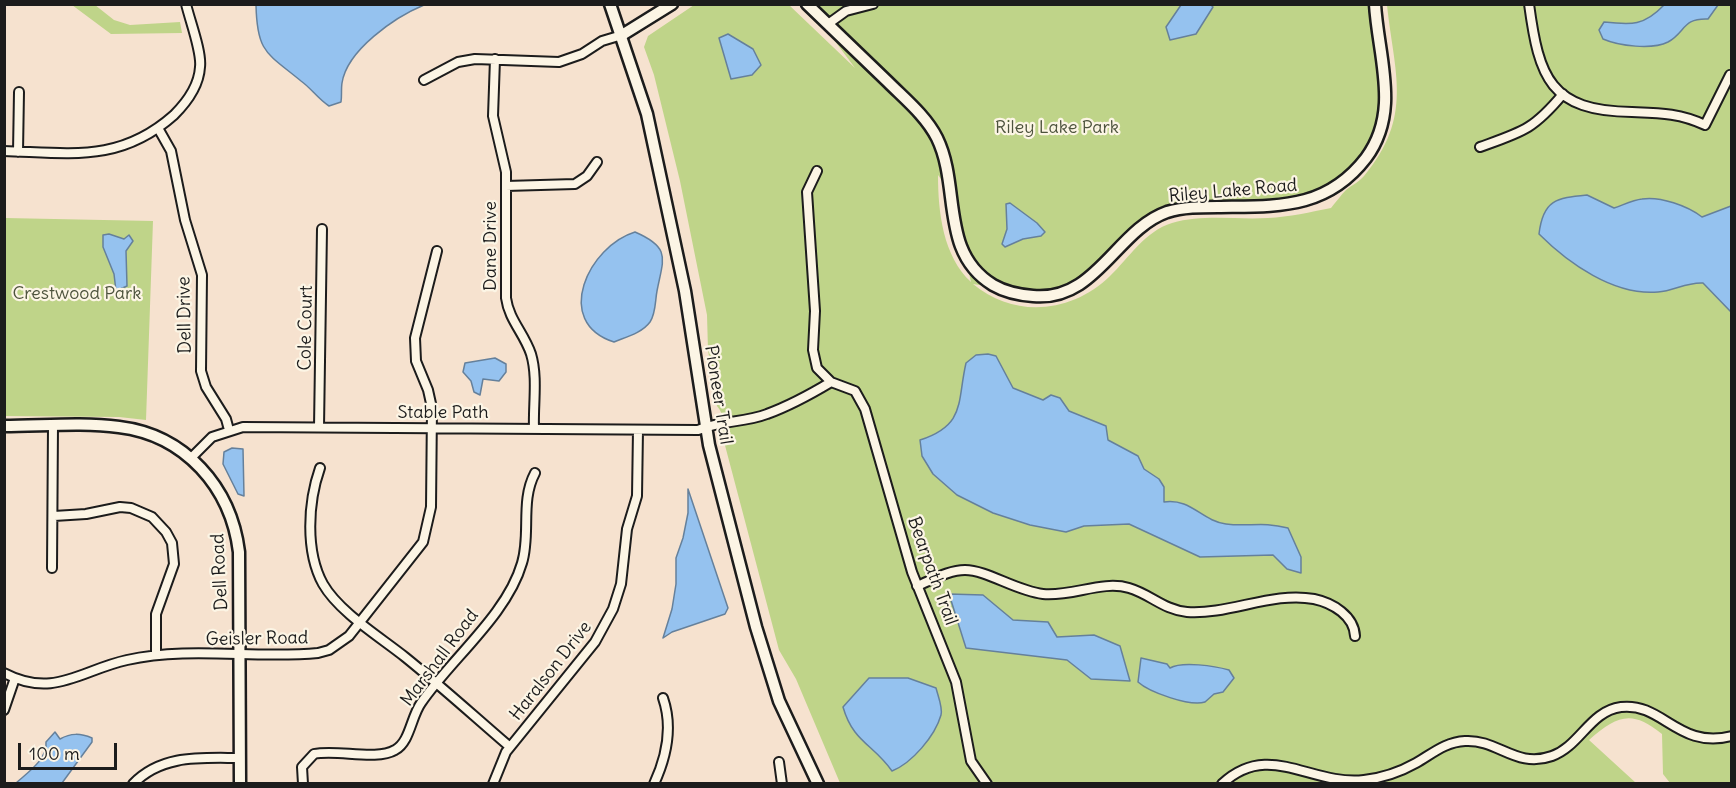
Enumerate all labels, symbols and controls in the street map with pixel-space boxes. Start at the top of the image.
park label: Riley Lake Park [995,117,1119,139]
street label: Riley Lake Road [1168,175,1298,207]
street label: Dane Drive [480,201,502,291]
street label: Dell Drive [174,276,196,354]
park label: Crestwood Park [13,283,141,305]
street label: Cole Court [294,285,318,371]
street label: Pioneer Trail [700,344,736,446]
street label: Stable Path [397,402,489,424]
street label: Bearpath Trail [902,514,962,628]
street label: Dell Road [207,533,233,611]
street label: Marshall Road [397,605,483,711]
street label: Haralson Drive [505,617,597,725]
street label: Geisler Road [206,627,308,651]
scale bar [21,731,120,769]
text: 100 m [29,742,80,765]

